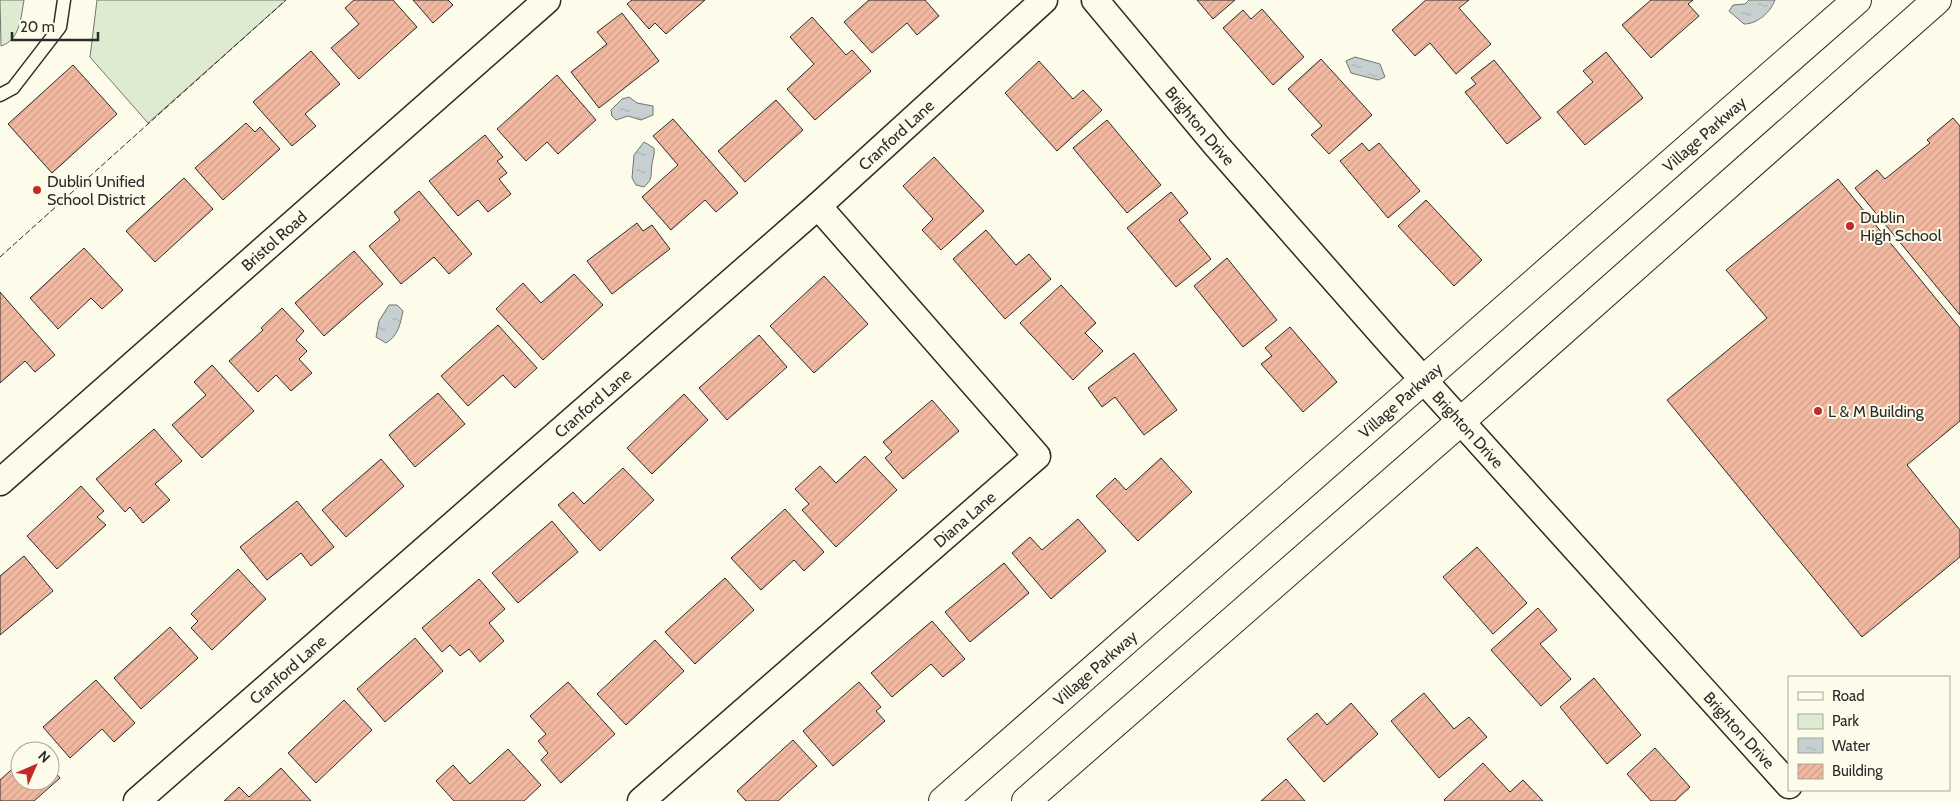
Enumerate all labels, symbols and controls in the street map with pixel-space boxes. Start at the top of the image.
scale bar [12,10,99,42]
text: 20 m [20,18,55,36]
street label: Brighton Drive [1162,83,1239,169]
street label: Village Parkway [1658,92,1750,176]
street label: Cranford Lane [854,96,938,174]
place label: Dublin Unified School District [47,172,146,209]
marker: Dublin Unified School District [31,184,43,196]
street label: Bristol Road [237,207,310,275]
place label: Dublin High School [1860,208,1942,245]
marker: Dublin High School [1844,220,1856,232]
street label: Village Parkway [1355,359,1446,442]
street label: Cranford Lane [550,364,635,441]
street label: Brighton Drive [1429,387,1508,472]
place label: L & M Building [1828,402,1925,421]
marker: L & M Building [1812,405,1824,417]
street label: Diana Lane [930,487,999,551]
street label: Village Parkway [1049,626,1141,710]
street label: Cranford Lane [245,631,330,708]
legend [1788,676,1950,791]
text: Road [1832,687,1865,705]
street label: Brighton Drive [1700,688,1779,773]
text: Park [1832,712,1859,730]
text: Water [1832,737,1870,755]
north arrow [10,741,60,791]
text: N [34,747,54,767]
text: Building [1832,762,1883,780]

